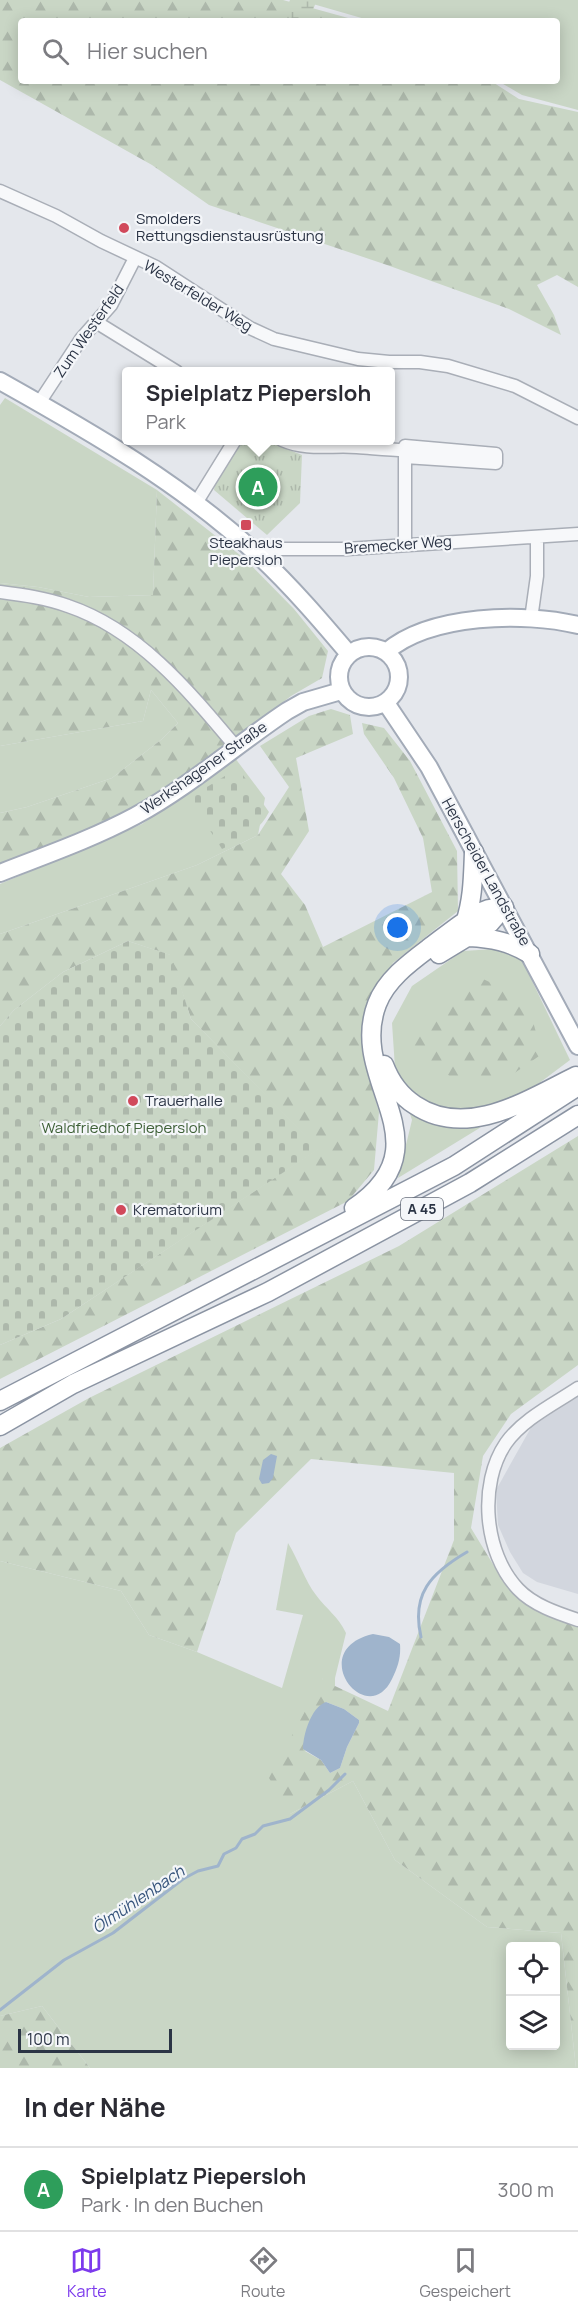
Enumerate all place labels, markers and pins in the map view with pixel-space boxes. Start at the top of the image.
place label: Smolders Rettungsdienstausrüstung [136,208,324,246]
marker: Smolders Rettungsdienstausrüstung [117,221,131,235]
pin: A [238,464,278,510]
marker: Steakhaus Piepersloh [239,518,253,532]
place label: Steakhaus Piepersloh [209,532,283,570]
place label: Trauerhalle [145,1090,223,1111]
marker: Trauerhalle [126,1094,140,1108]
place label: Krematorium [133,1199,222,1220]
marker: Krematorium [114,1203,128,1217]

